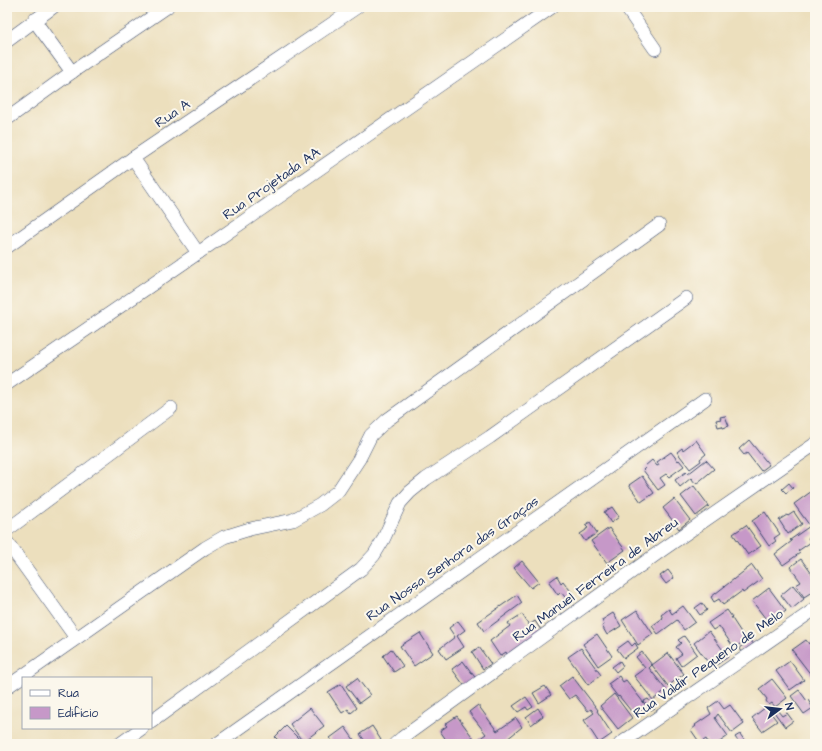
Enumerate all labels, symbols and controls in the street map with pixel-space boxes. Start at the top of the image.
street label: Rua A [151,95,194,133]
street label: Rua Projetada AA [219,143,324,225]
street label: Rua Nossa Senhora das Graças [362,491,543,626]
street label: Rua Manuel Ferreira de Abreu [509,513,683,647]
street label: Rua Valdir Pequeno de Melo [630,604,788,723]
legend [22,677,152,729]
text: Rua [58,685,79,702]
north arrow [760,689,800,729]
text: N [781,701,797,712]
text: Edifício [58,705,98,722]

